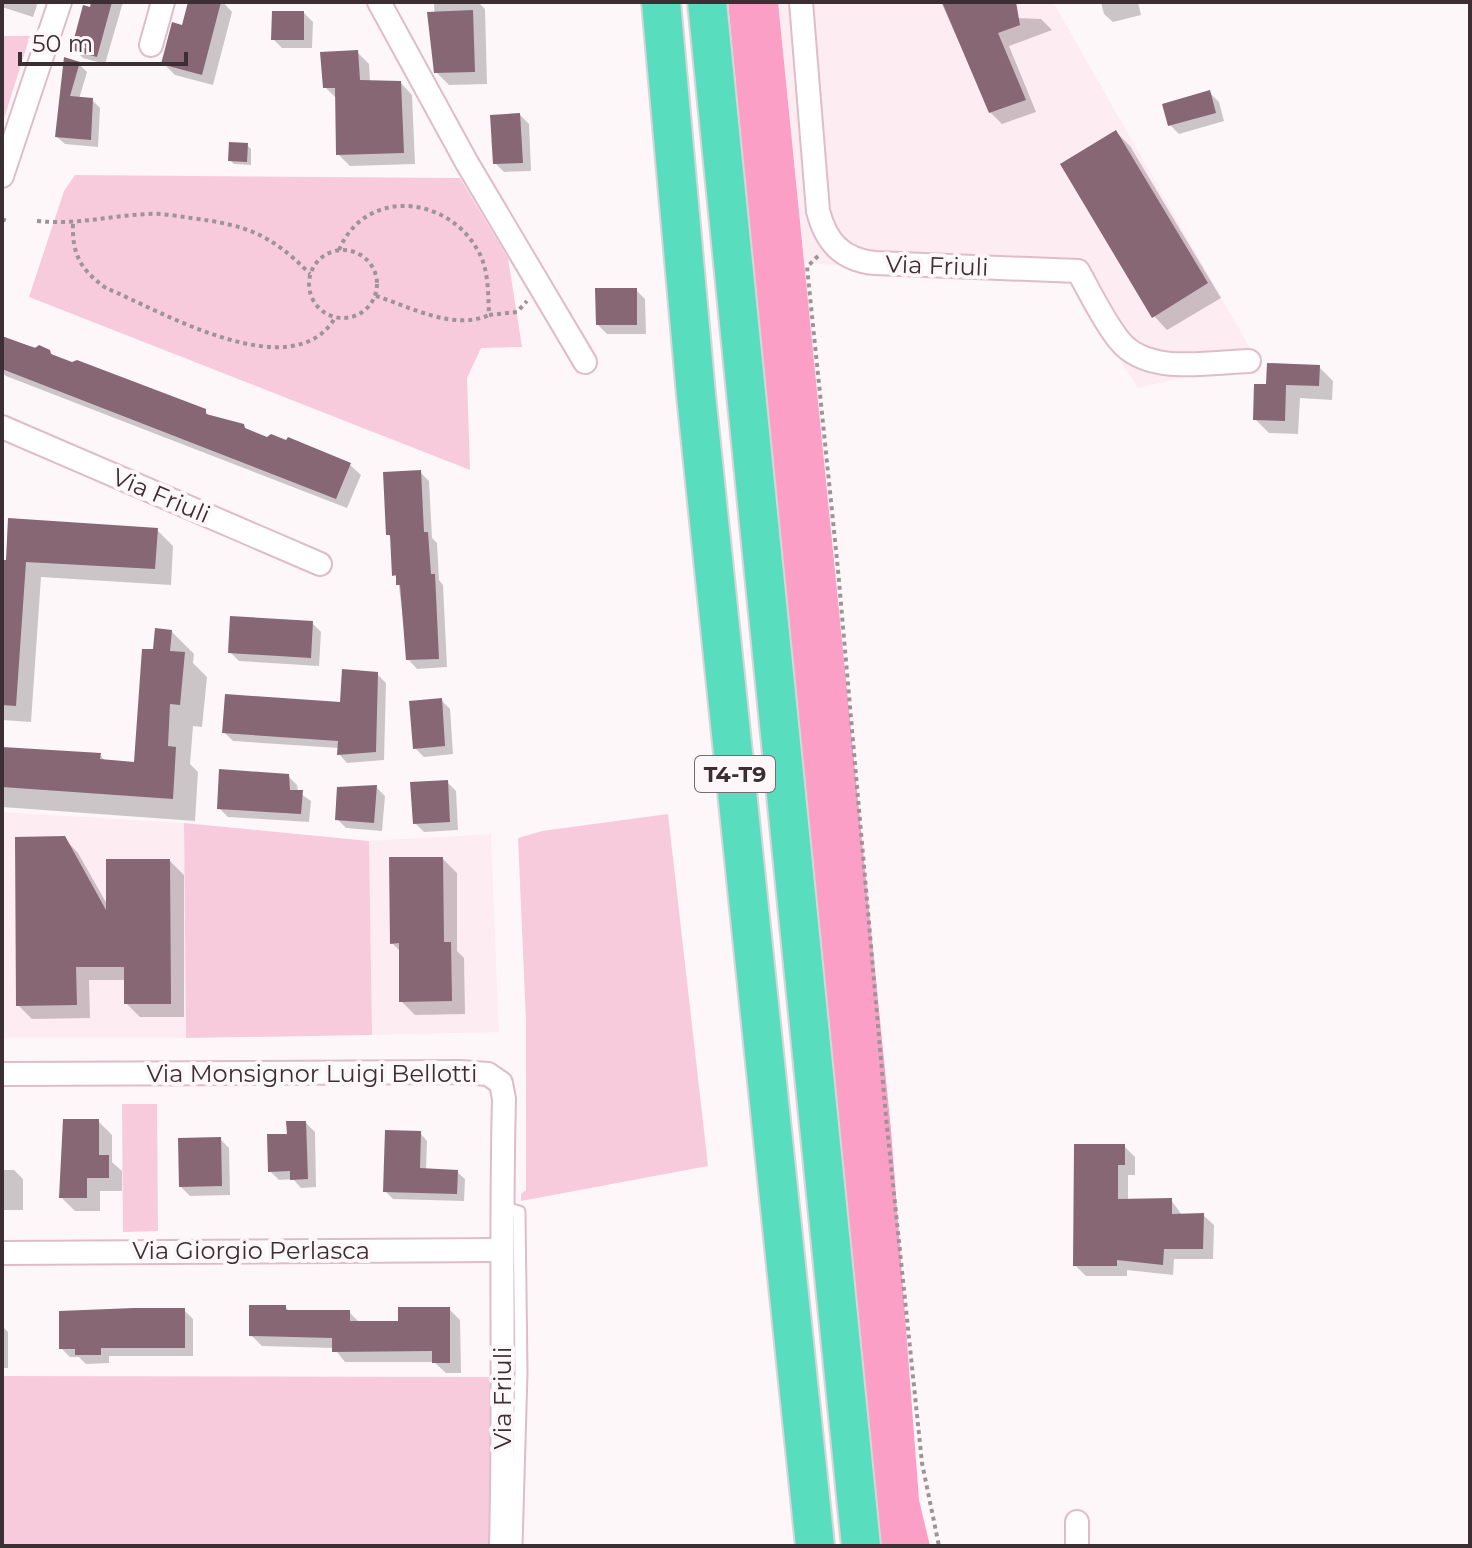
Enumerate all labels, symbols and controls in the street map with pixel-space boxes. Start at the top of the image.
scale bar [20,16,186,66]
text: 50 m [32,29,93,58]
street label: Via Friuli [885,249,989,282]
street label: Via Friuli [108,462,214,529]
road number: T4-T9 [695,756,775,792]
street label: Via Monsignor Luigi Bellotti [146,1059,478,1088]
street label: Via Giorgio Perlasca [132,1236,370,1265]
street label: Via Friuli [488,1346,517,1450]

